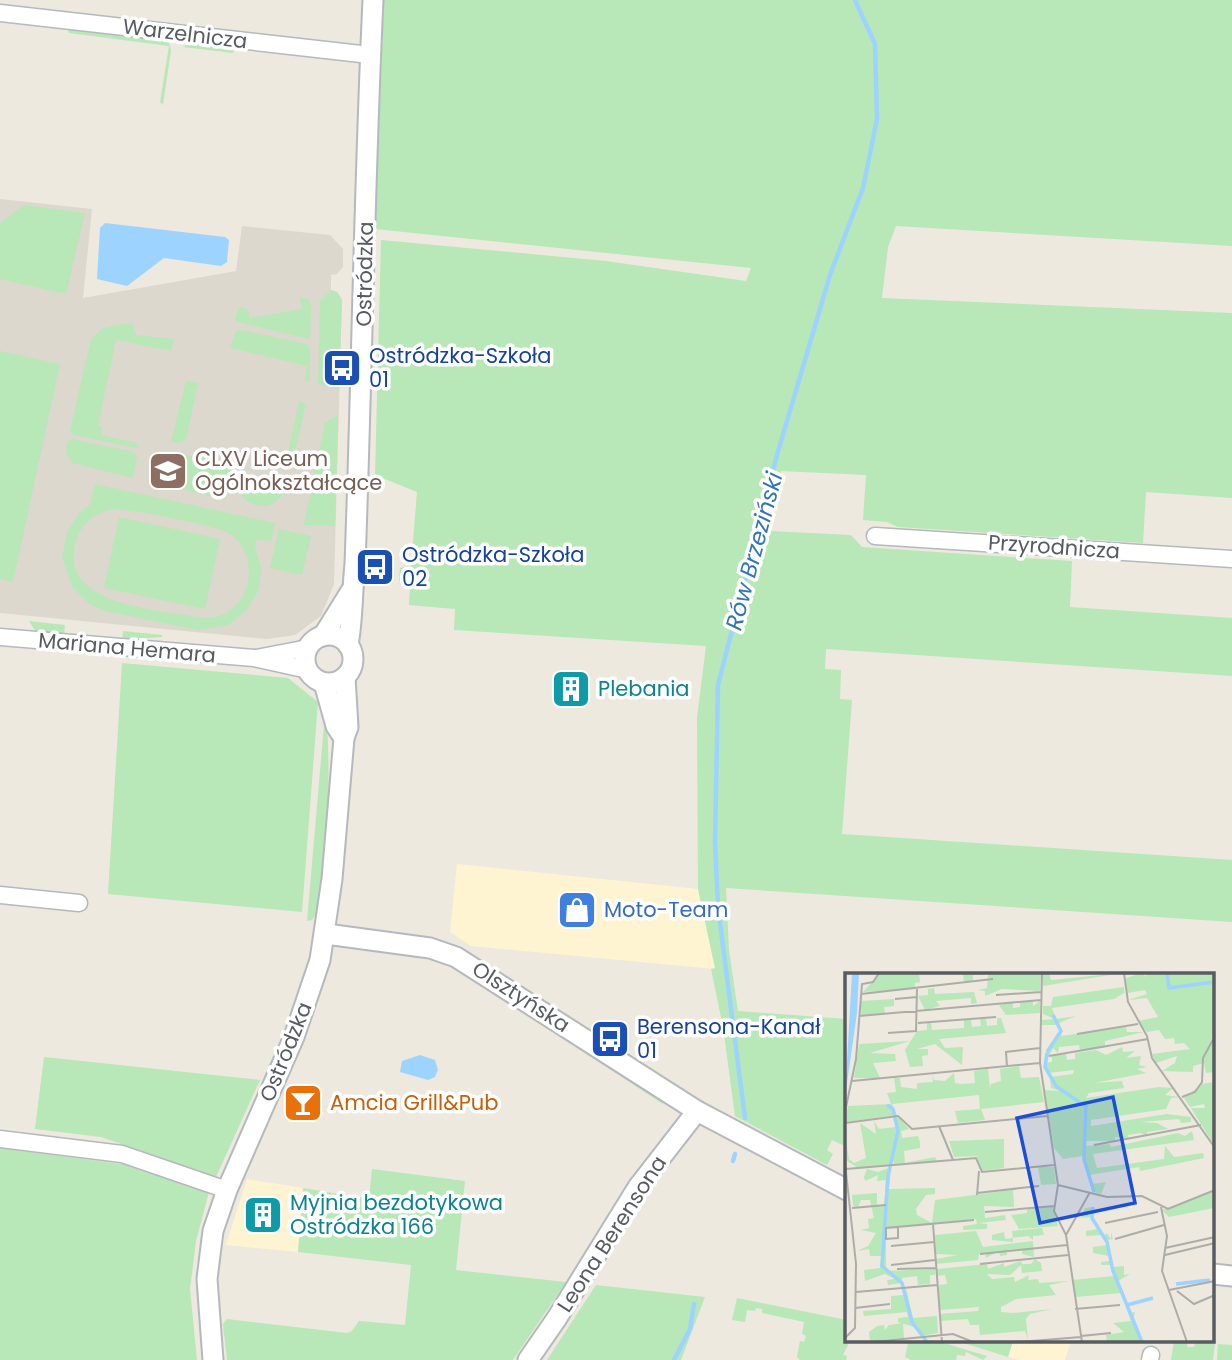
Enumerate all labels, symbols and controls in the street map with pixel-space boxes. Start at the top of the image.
street label: Warzelnicza [121,11,249,56]
street label: Ostródzka [349,221,380,327]
place label: Ostródzka-Szkoła 01 [369,341,551,394]
bus stop icon: Ostródzka-Szkoła 01 [321,347,363,389]
place label: CLXV Liceum Ogólnokształcące [195,444,382,497]
school or university icon: CLXV Liceum Ogólnokształcące [147,450,189,492]
water label: Rów Brzeziński [718,468,791,633]
street label: Przyrodnicza [987,527,1121,566]
place label: Ostródzka-Szkoła 02 [402,540,584,593]
bus stop icon: Ostródzka-Szkoła 02 [354,546,396,588]
street label: Mariana Hemara [37,625,217,670]
building icon: Plebania [550,668,592,710]
place label: Plebania [598,674,690,703]
shop icon: Moto-Team [556,889,598,931]
place label: Moto-Team [604,895,728,924]
street label: Olsztyńska [467,954,576,1039]
inset map [845,973,1214,1342]
street label: Ostródzka [252,998,319,1106]
place label: Berensona-Kanał 01 [637,1012,821,1065]
bus stop icon: Berensona-Kanał 01 [589,1018,631,1060]
bar icon: Amcia Grill&Pub [282,1082,324,1124]
place label: Amcia Grill&Pub [330,1088,498,1117]
street label: Leona Berensona [550,1150,673,1318]
place label: Myjnia bezdotykowa Ostródzka 166 [290,1188,503,1241]
building icon: Myjnia bezdotykowa Ostródzka 166 [242,1194,284,1236]

